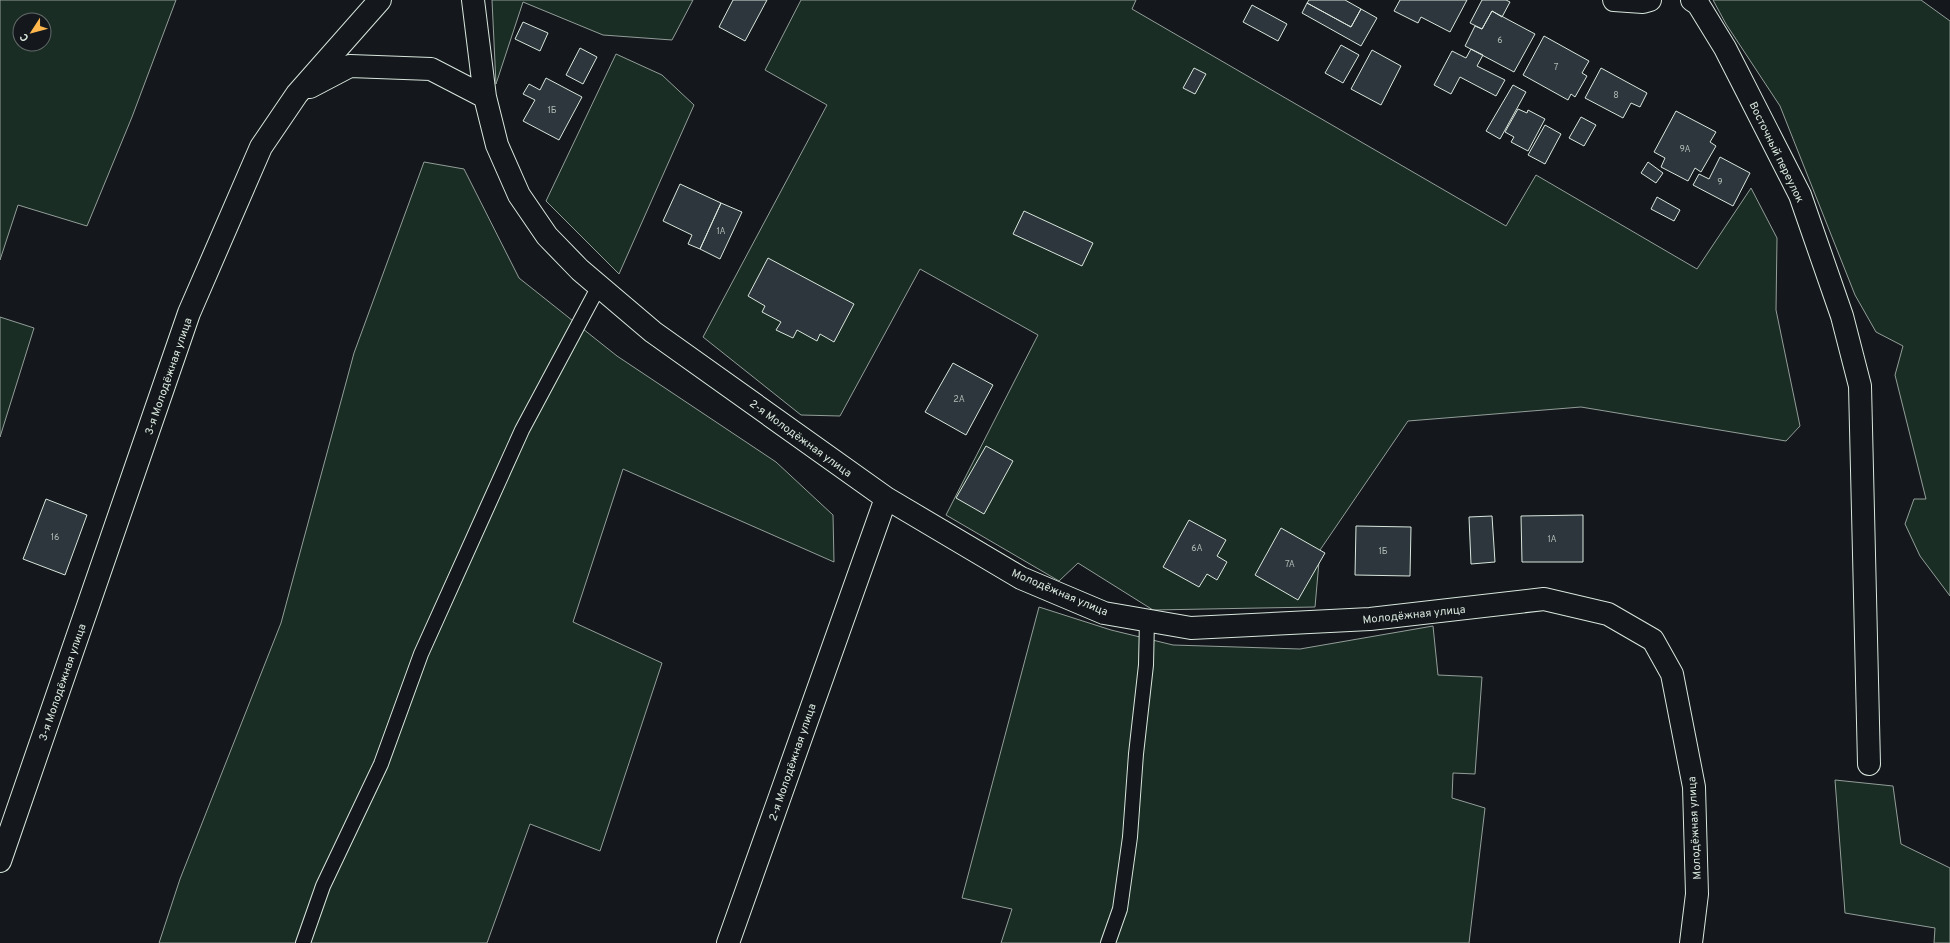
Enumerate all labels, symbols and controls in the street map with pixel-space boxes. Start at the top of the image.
north arrow [12,12,52,52]
text: С [17,30,32,44]
house number: 6 [1497,35,1503,46]
house number: 7 [1554,62,1559,73]
house number: 8 [1613,90,1619,101]
street label: Восточный переулок [1746,100,1807,205]
house number: 1Б [547,105,557,116]
house number: 9А [1679,144,1691,155]
house number: 9 [1717,177,1723,188]
house number: 1А [716,226,726,237]
street label: 3-я Молодёжная улица [142,316,196,437]
house number: 2А [953,394,965,405]
street label: 2-я Молодёжная улица [747,397,854,481]
house number: 16 [51,532,59,543]
house number: 1А [1547,534,1557,545]
house number: 6А [1191,543,1203,554]
house number: 1Б [1378,546,1388,557]
house number: 7А [1285,559,1295,570]
street label: Молодёжная улица [1009,566,1110,620]
street label: Молодёжная улица [1362,603,1466,627]
street label: 3-я Молодёжная улица [36,622,90,743]
street label: 2-я Молодёжная улица [766,702,820,823]
street label: Молодёжная улица [1685,776,1705,880]

